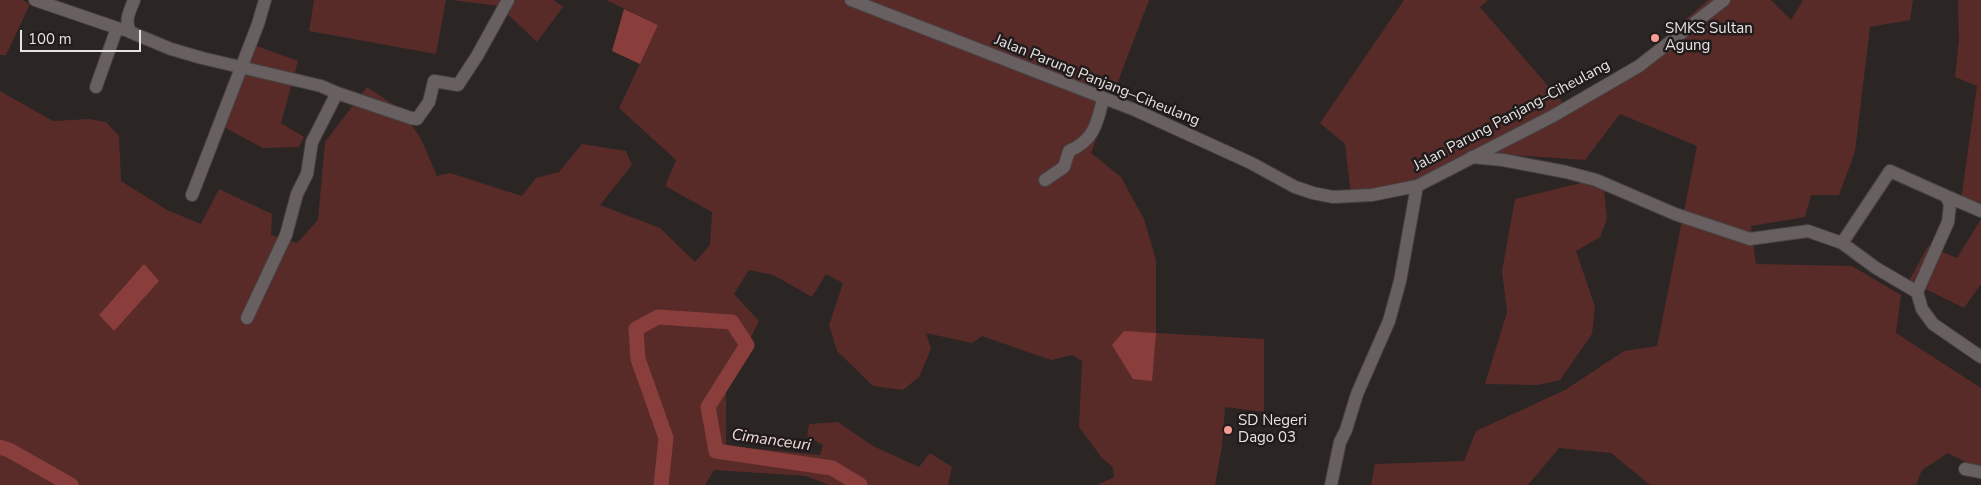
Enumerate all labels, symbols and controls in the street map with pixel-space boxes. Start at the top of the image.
scale bar [22,20,144,52]
place label: SMKS Sultan Agung [1665,20,1753,55]
text: 100 m [28,29,72,49]
street label: Jalan Parung Panjang–Ciheulang [992,32,1202,130]
marker: SMKS Sultan Agung [1649,32,1661,44]
street label: Jalan Parung Panjang–Ciheulang [1411,56,1613,176]
place label: SD Negeri Dago 03 [1238,412,1307,447]
marker: SD Negeri Dago 03 [1222,424,1234,436]
water label: Cimanceuri [730,426,812,456]

